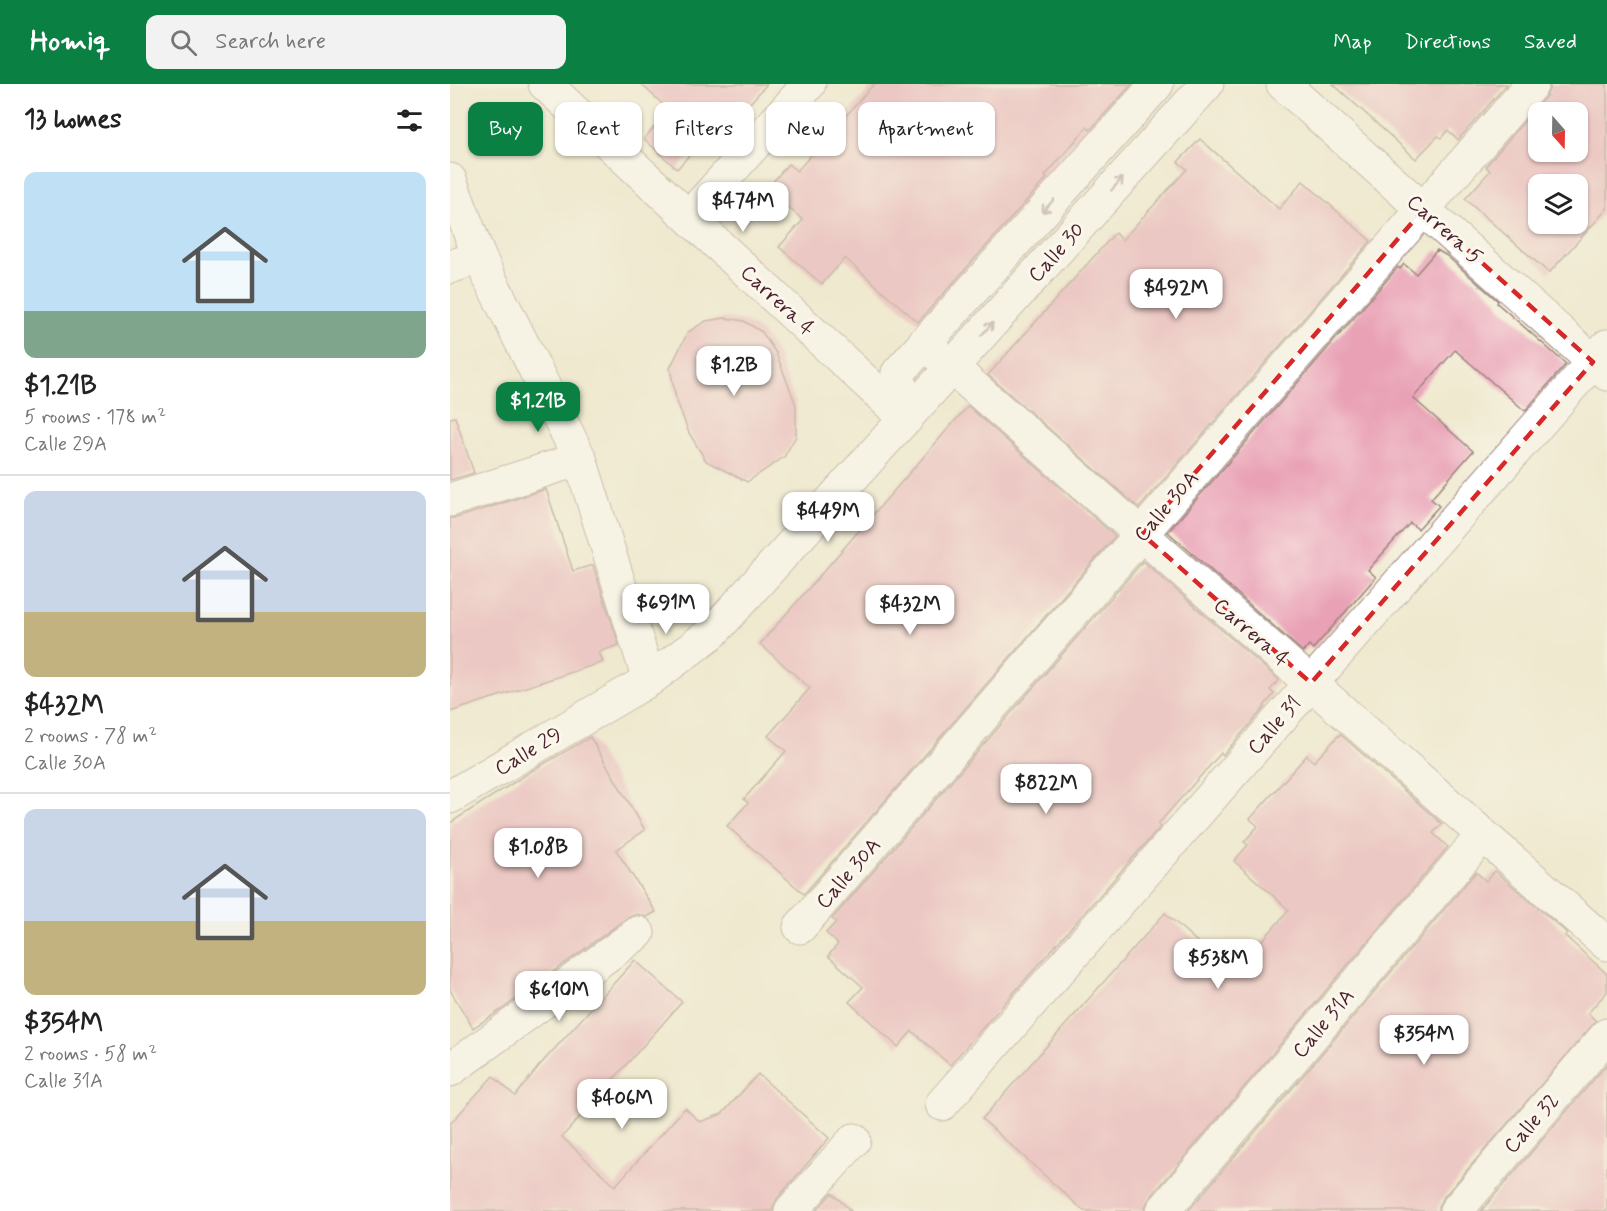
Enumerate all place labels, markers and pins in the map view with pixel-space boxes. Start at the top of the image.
pin: $474M [701,182,785,233]
pin: $492M [1134,269,1218,320]
pin: $1.2B [692,346,776,397]
pin: $1.21B [489,382,587,433]
pin: $449M [786,492,870,543]
pin: $691M [624,584,708,635]
pin: $432M [868,585,952,636]
pin: $822M [1004,764,1088,815]
pin: $1.08B [489,828,587,879]
pin: $538M [1176,939,1260,990]
pin: $610M [517,971,601,1022]
pin: $354M [1382,1015,1466,1066]
pin: $406M [580,1079,664,1130]

